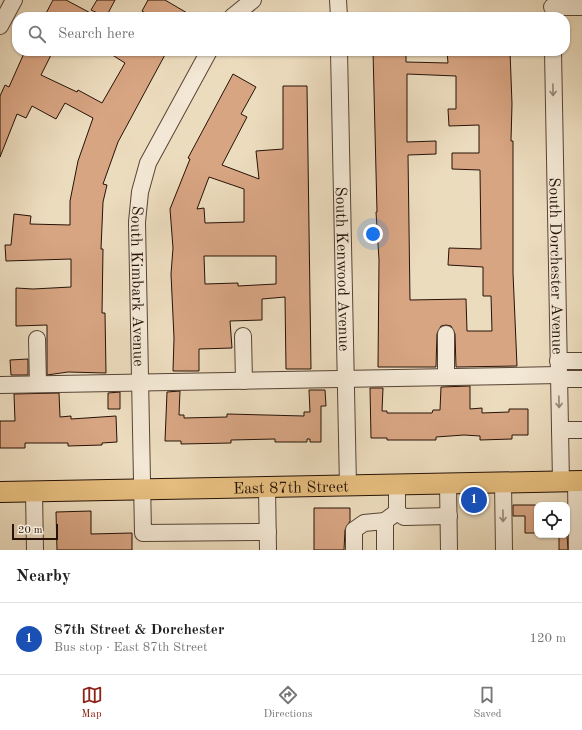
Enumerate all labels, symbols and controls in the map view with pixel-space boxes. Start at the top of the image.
search box [12,12,570,56]
icon: search [26,23,48,45]
text: Search here [58,27,135,42]
one-way arrow [550,83,557,96]
street label: South Dorchester Avenue [545,177,565,355]
street label: South Kenwood Avenue [332,187,351,351]
street label: South Kimbark Avenue [127,205,146,367]
your location [363,224,383,244]
one-way arrow [555,395,563,408]
street label: East 87th Street [233,479,349,498]
pin: 1 [461,485,487,515]
map controls [534,502,570,538]
button: locate [534,502,570,538]
one-way arrow [500,509,507,522]
scale bar [12,522,58,541]
text: 20 m [18,525,43,536]
text: Nearby [16,568,71,585]
text: 87th Street & Dorchester [54,623,224,638]
text: 1 [25,632,33,645]
text: 120 m [529,632,566,645]
text: Bus stop · East 87th Street [54,641,208,654]
tab: Map [81,684,103,722]
tab: Directions [264,684,312,722]
tab: Saved [473,684,501,722]

